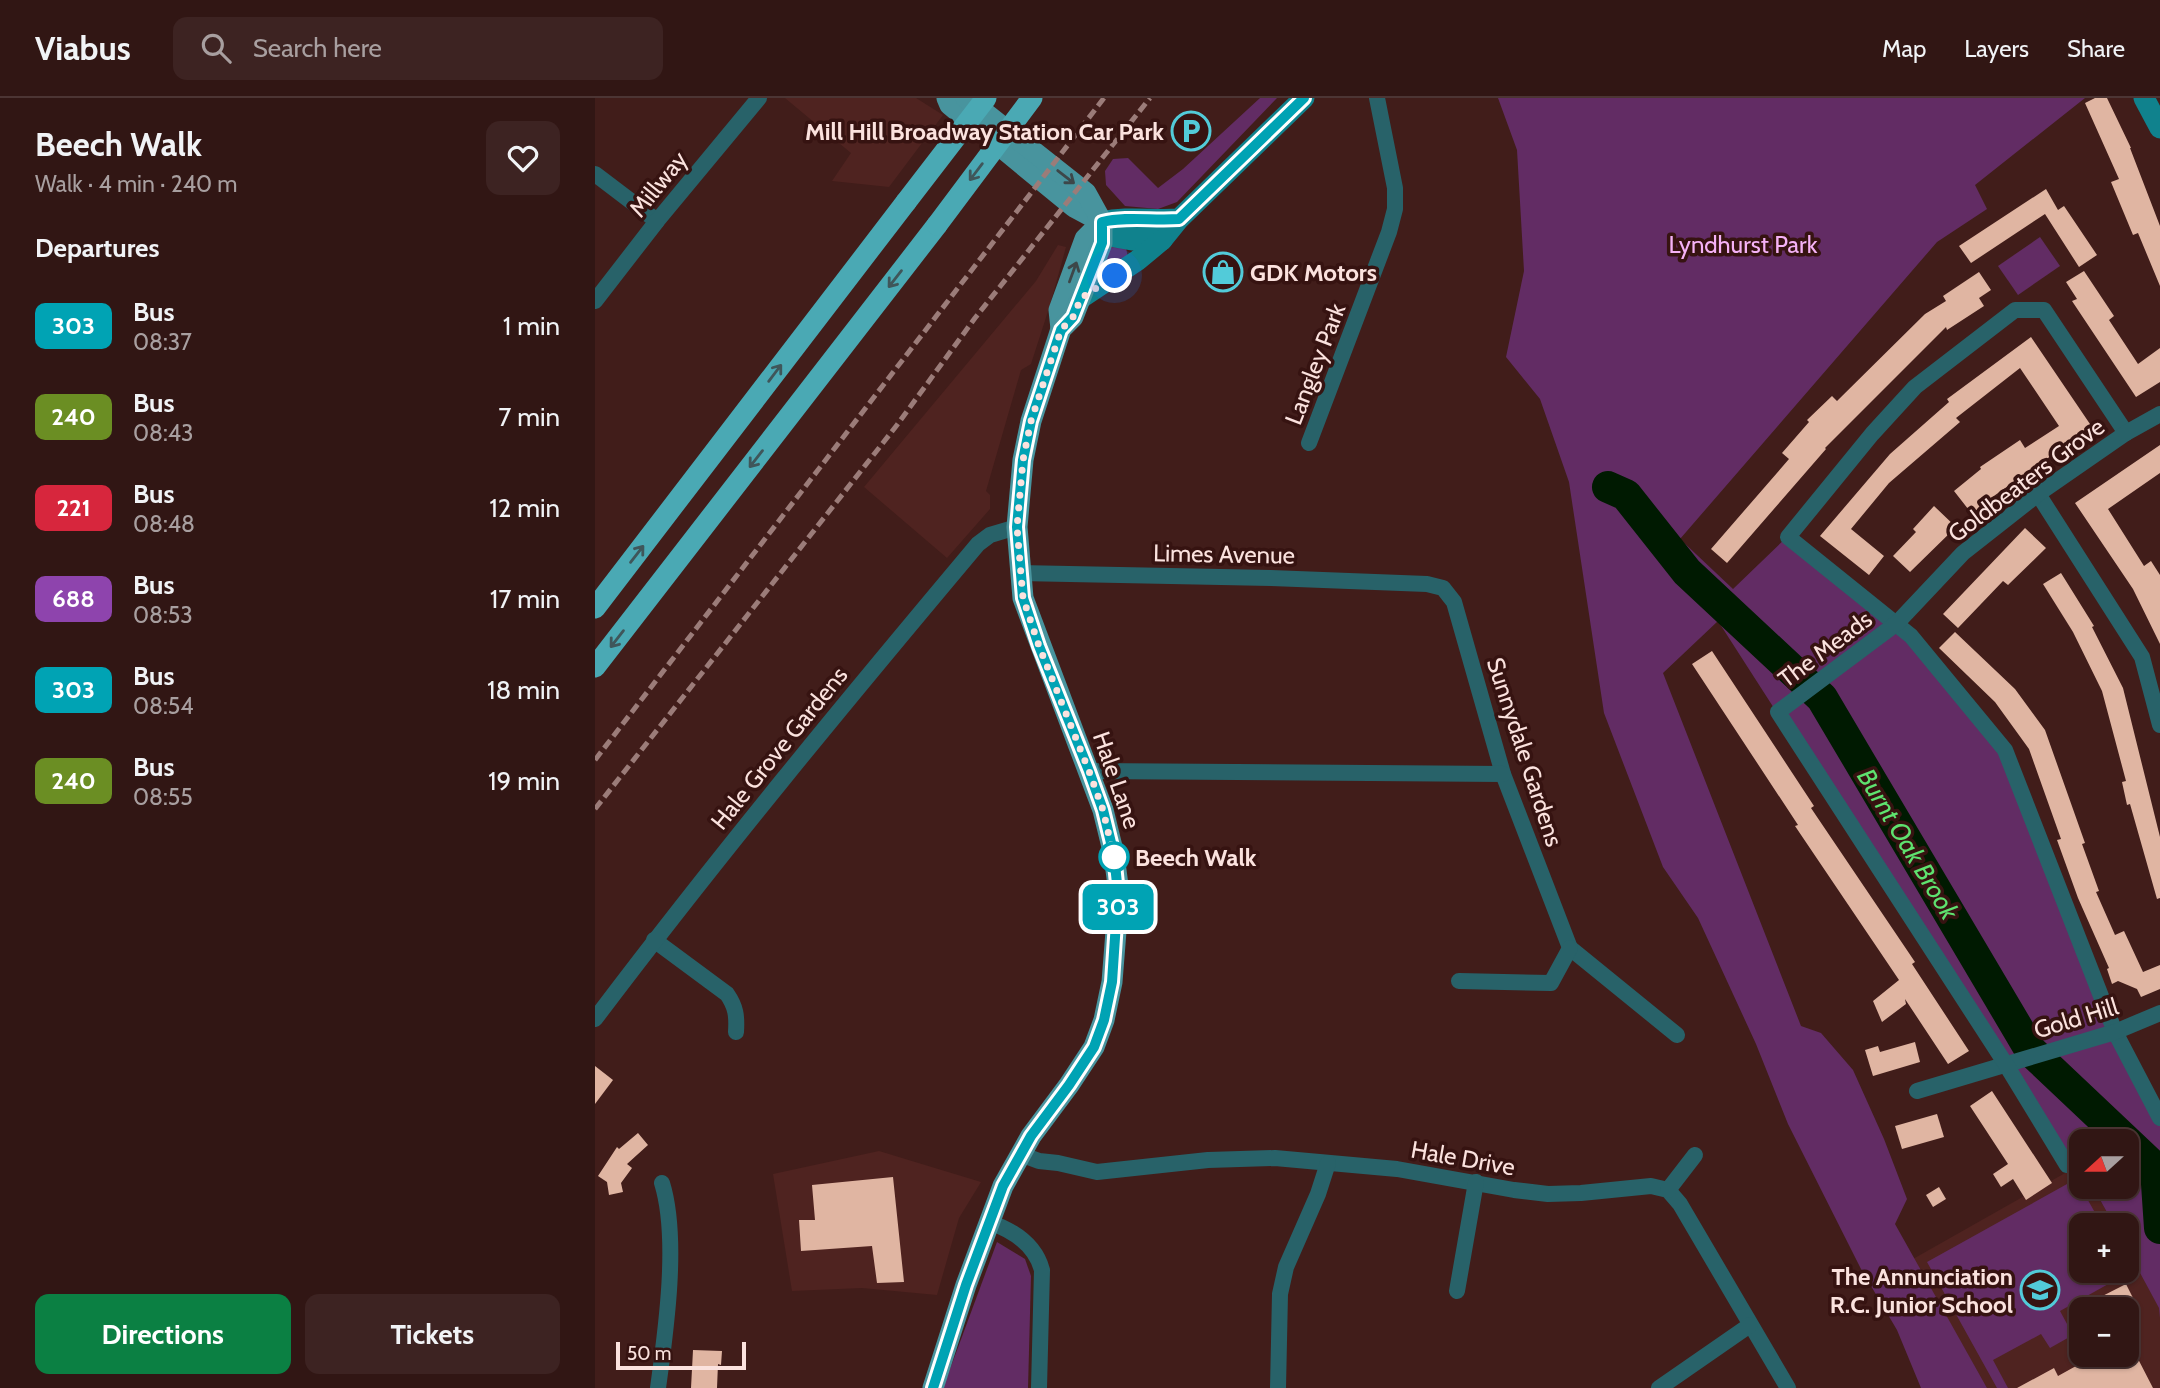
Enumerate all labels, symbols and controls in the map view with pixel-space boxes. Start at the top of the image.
search box [173,17,663,80]
text: Viabus [35,28,131,68]
icon: search [197,29,235,67]
text: Search here [253,32,382,64]
text: Map [1882,34,1926,63]
text: Layers [1964,34,2029,63]
text: Share [2067,34,2125,63]
parking icon: Mill Hill Broadway Station Car Park [1170,110,1212,152]
place label: Mill Hill Broadway Station Car Park [805,117,1164,146]
button: heart [486,121,560,195]
text: Beech Walk [35,124,202,164]
street label: Millway [623,145,693,223]
one-way arrow [969,162,983,181]
one-way arrow [1056,169,1074,184]
text: Walk · 4 min · 240 m [35,170,237,198]
park label: Lyndhurst Park [1669,230,1818,259]
text: Departures [35,232,159,264]
shop icon: GDK Motors [1202,251,1244,293]
your location [1097,258,1132,293]
place label: GDK Motors [1250,258,1377,287]
one-way arrow [1067,262,1080,284]
one-way arrow [888,270,903,288]
text: Bus [133,296,174,328]
street label: Langley Park [1279,299,1351,429]
text: 1 min [503,310,560,342]
text: 303 [52,311,95,340]
text: 08:37 [133,328,192,356]
one-way arrow [767,364,782,383]
text: Bus [133,387,174,419]
text: 7 min [498,401,560,433]
text: 240 [51,402,96,431]
street label: Goldbeaters Grove [1942,412,2110,548]
text: 08:43 [133,419,194,447]
one-way arrow [748,450,763,468]
text: Bus [133,478,174,510]
text: 12 min [489,492,560,524]
text: 221 [56,493,91,522]
text: 08:48 [133,510,195,538]
street label: Limes Avenue [1153,538,1295,570]
one-way arrow [629,545,644,563]
text: Bus [133,569,174,601]
text: 17 min [490,583,560,615]
text: 688 [52,584,95,613]
text: 08:53 [133,601,193,629]
street label: The Meads [1773,604,1878,694]
one-way arrow [609,630,624,648]
street label: Sunnydale Gardens [1481,654,1569,850]
text: Bus [133,660,174,692]
street label: Hale Grove Gardens [705,661,854,835]
text: 18 min [487,674,560,706]
text: 303 [52,675,95,704]
text: 08:54 [133,692,194,720]
street label: Hale Lane [1087,728,1147,832]
text: Bus [133,751,174,783]
water label: Burnt Oak Brook [1850,763,1966,926]
text: 19 min [488,765,560,797]
text: 240 [51,766,96,795]
text: 08:55 [133,783,193,811]
marker: Beech Walk [1099,842,1129,872]
place label: Beech Walk [1135,843,1257,872]
line badge: 303 [1078,884,1158,930]
text: 303 [1097,892,1139,921]
street label: Gold Hill [2030,991,2122,1045]
north arrow [2069,1129,2139,1199]
map controls [2069,1129,2139,1367]
street label: Hale Drive [1409,1135,1517,1181]
button: + [2069,1213,2139,1283]
place label: The Annunciation R.C. Junior School [1830,1262,2013,1319]
school or university icon: The Annunciation R.C. Junior School [2019,1269,2061,1311]
button: Directions [35,1294,291,1374]
button: Tickets [305,1294,560,1374]
button: − [2069,1297,2139,1367]
scale bar [616,1339,745,1371]
text: 50 m [627,1342,671,1365]

